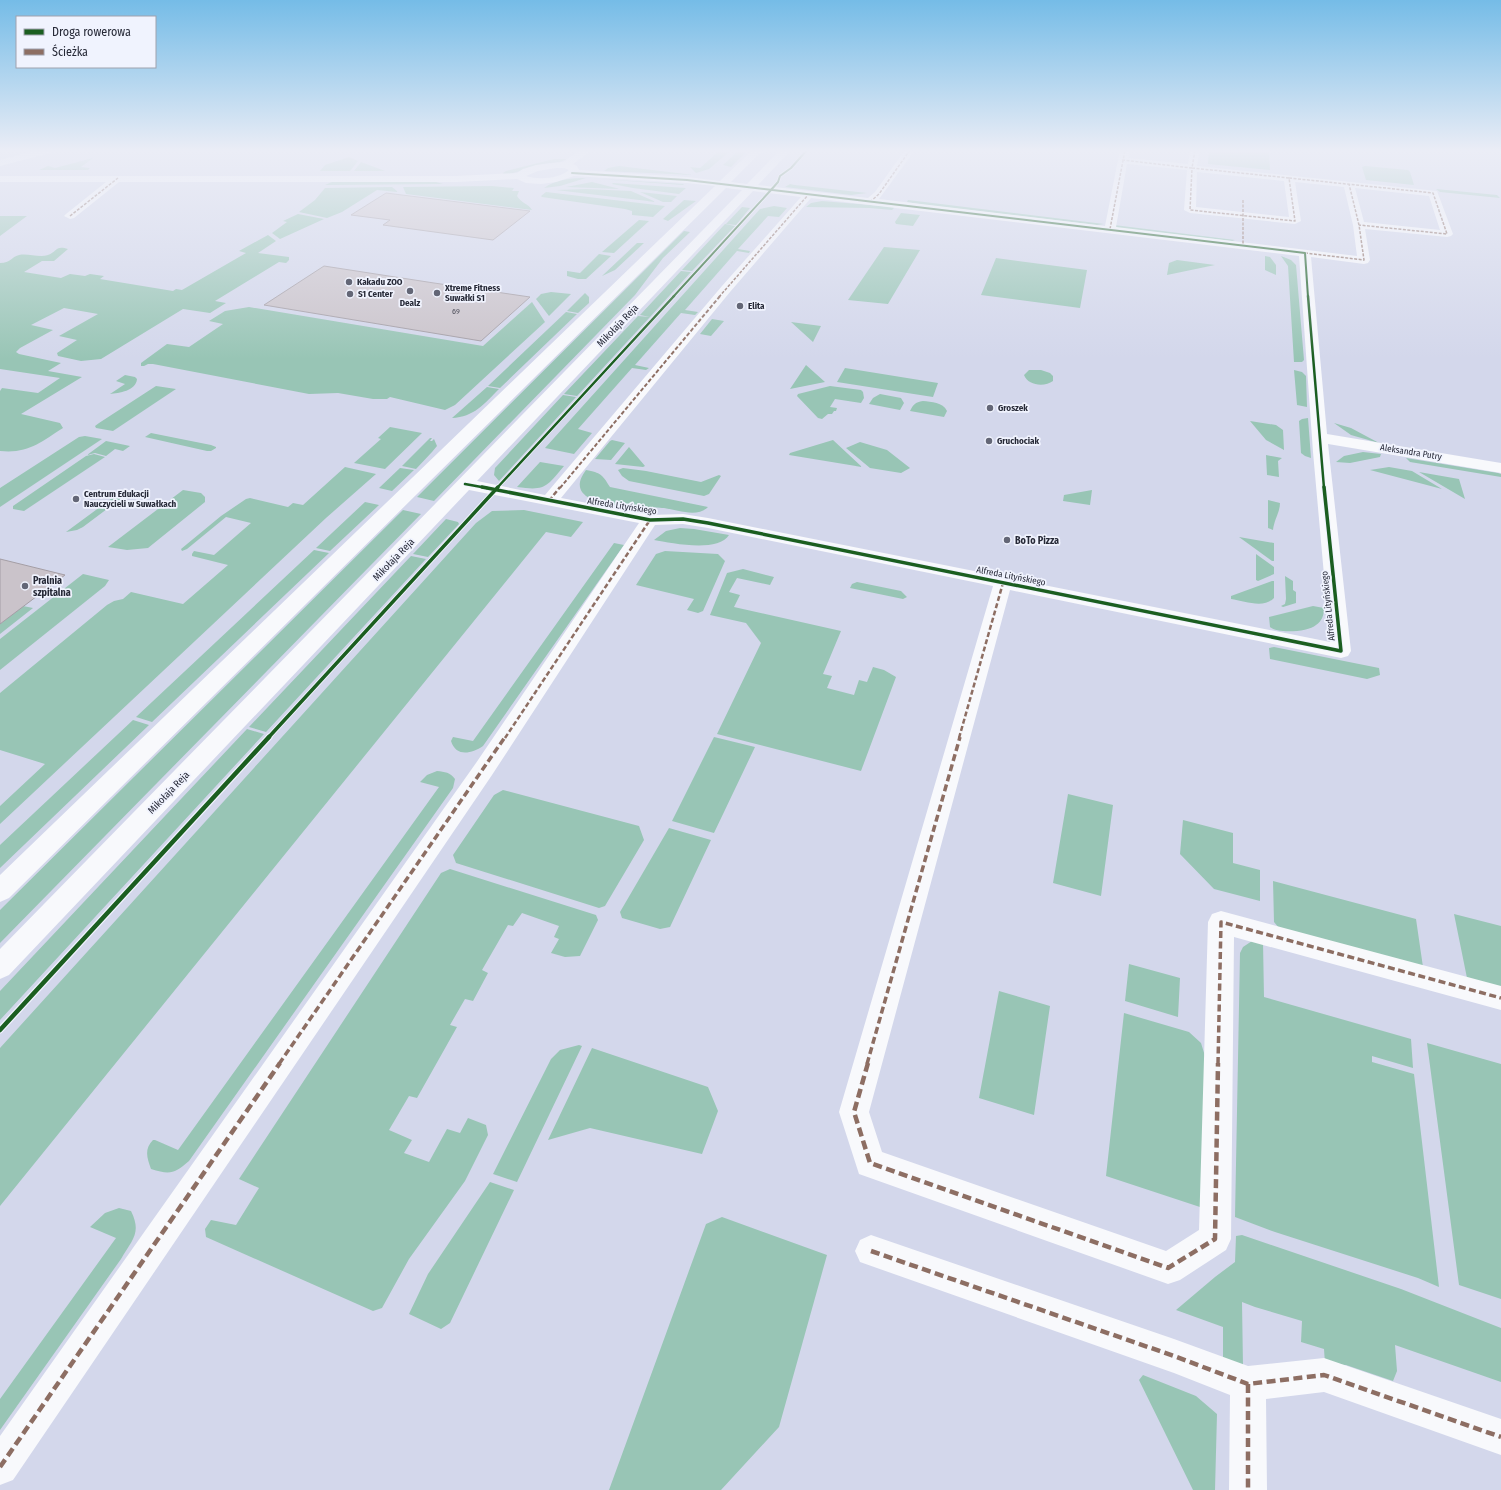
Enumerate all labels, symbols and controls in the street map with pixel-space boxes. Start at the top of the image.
legend [16,16,156,68]
text: Droga rowerowa [52,25,131,39]
text: Ścieżka [52,44,88,59]
marker: Kakadu ZOO [344,277,354,287]
place label: Kakadu ZOO [357,277,403,287]
place label: Xtreme Fitness Suwałki S1 [444,283,500,303]
marker: Dealz [405,286,415,296]
marker: Xtreme Fitness Suwałki S1 [432,288,442,298]
marker: S1 Center [345,289,355,299]
place label: S1 Center [358,289,393,299]
place label: Dealz [400,298,421,308]
marker: Elita [735,301,745,311]
place label: Elita [748,301,765,311]
street label: Mikołaja Reja [594,302,641,349]
house number: 69 [452,307,460,316]
marker: Groszek [985,403,995,413]
place label: Groszek [998,403,1028,413]
marker: Gruchociak [984,436,994,446]
place label: Gruchociak [997,436,1039,446]
street label: Aleksandra Putry [1380,442,1442,462]
place label: Centrum Edukacji Nauczycieli w Suwałkach [84,489,177,509]
marker: Centrum Edukacji Nauczycieli w Suwałkach [71,494,81,504]
street label: Alfreda Lityńskiego [587,496,658,516]
marker: BoTo Pizza [1002,535,1012,545]
place label: BoTo Pizza [1015,535,1059,547]
street label: Mikołaja Reja [370,536,417,583]
street label: Alfreda Lityńskiego [976,564,1047,588]
street label: Alfreda Lityńskiego [1319,570,1337,641]
place label: Pralnia szpitalna [33,575,71,599]
marker: Pralnia szpitalna [20,581,30,591]
street label: Mikołaja Reja [145,769,192,816]

